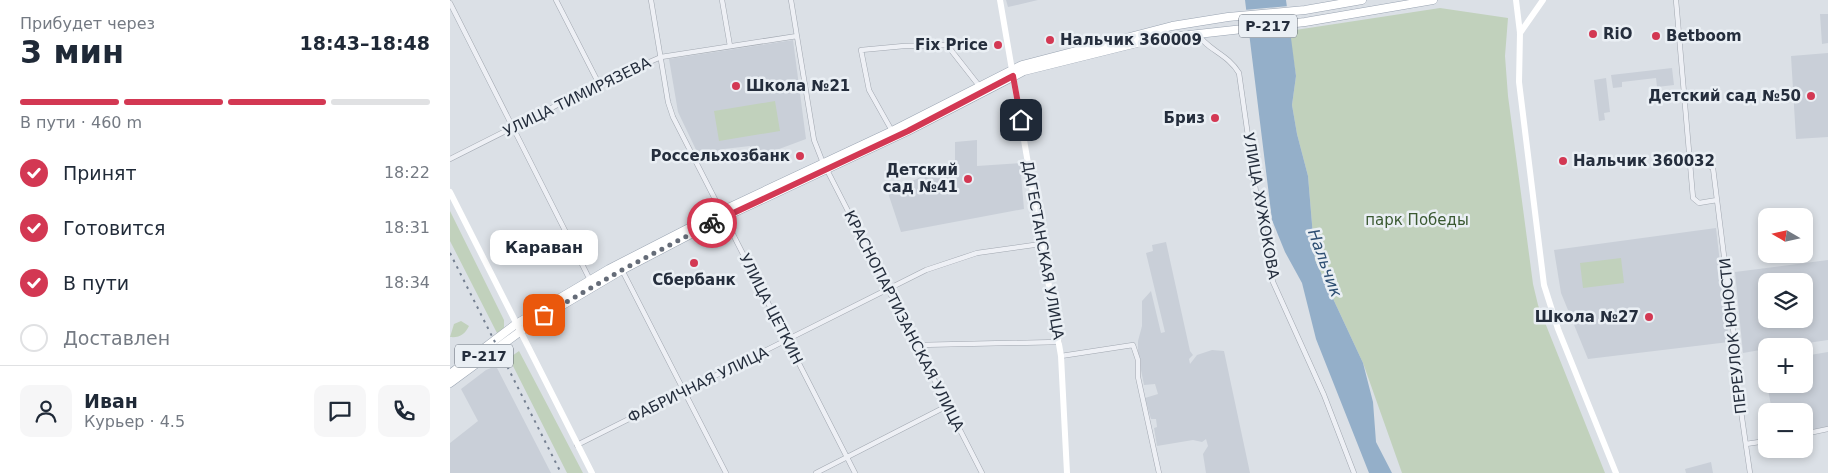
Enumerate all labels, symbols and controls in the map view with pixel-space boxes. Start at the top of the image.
text: Прибудет через [20,14,155,33]
road number: Р-217 [1239,15,1297,38]
place label: RiO [1603,25,1632,43]
place label: Betboom [1666,27,1742,45]
marker: RiO [1587,28,1599,40]
marker: Betboom [1650,30,1662,42]
place label: Нальчик 360009 [1060,31,1202,49]
text: 18:43–18:48 [300,32,430,54]
text: 3 мин [20,33,124,71]
marker: Нальчик 360009 [1044,34,1056,46]
place label: Fix Price [915,36,988,54]
marker: Fix Price [992,39,1004,51]
street label: УЛИЦА ТИМИРЯЗЕВА [500,53,654,141]
place label: Школа №21 [746,77,850,95]
marker: Школа №21 [730,80,742,92]
place label: Детский сад №50 [1648,87,1801,105]
marker: Детский сад №50 [1805,90,1817,102]
pin [1000,99,1042,141]
icon: home [1007,106,1035,134]
place label: Бриз [1164,109,1205,127]
marker: Бриз [1209,112,1221,124]
text: В пути · 460 m [20,113,142,132]
street label: УЛИЦА ХУЖОКОВА [1239,131,1283,282]
place label: Россельхозбанк [650,147,790,165]
marker: Россельхозбанк [794,150,806,162]
place label: Нальчик 360032 [1573,152,1715,170]
marker: Нальчик 360032 [1557,155,1569,167]
icon: check [20,159,48,187]
street label: ДАГЕСТАНСКАЯ УЛИЦА [1018,159,1068,342]
place label: Детский сад №41 [883,161,958,196]
text: Принят [63,162,137,184]
text: 18:22 [384,163,430,182]
marker: Детский сад №41 [962,173,974,185]
courier [687,198,737,248]
street label: КРАСНОПАРТИЗАНСКАЯ УЛИЦА [840,207,968,435]
north arrow [1758,208,1812,262]
map controls [1758,208,1813,458]
icon: bike [698,209,726,237]
park label: парк Победы [1365,211,1469,229]
icon: check [20,214,48,242]
text: Готовится [63,217,165,239]
text: 18:31 [384,218,430,237]
water label: Нальчик [1304,226,1346,300]
callout: Караван [490,230,598,265]
text: Караван [505,238,583,257]
street label: УЛИЦА ЦЕТКИН [735,251,807,367]
marker: Сбербанк [688,257,700,269]
street label: ПЕРЕУЛОК ЮНОСТИ [1716,257,1750,415]
icon: check [20,269,48,297]
place label: Сбербанк [652,271,736,289]
text: В пути [63,272,129,294]
text: 18:34 [384,273,430,292]
button: layers [1758,273,1813,328]
pin [523,294,565,336]
icon: bag [530,301,558,329]
place label: Школа №27 [1535,308,1639,326]
marker: Школа №27 [1643,311,1655,323]
text: Доставлен [63,327,170,349]
button: + [1758,338,1813,393]
street label: ФАБРИЧНАЯ УЛИЦА [625,343,772,427]
road number: Р-217 [455,344,513,368]
button: person [20,385,72,437]
button: chat [314,385,366,437]
button: phone [378,385,430,437]
text: Иван [84,390,138,412]
button: − [1758,403,1813,458]
text: Курьер · 4.5 [84,412,185,431]

